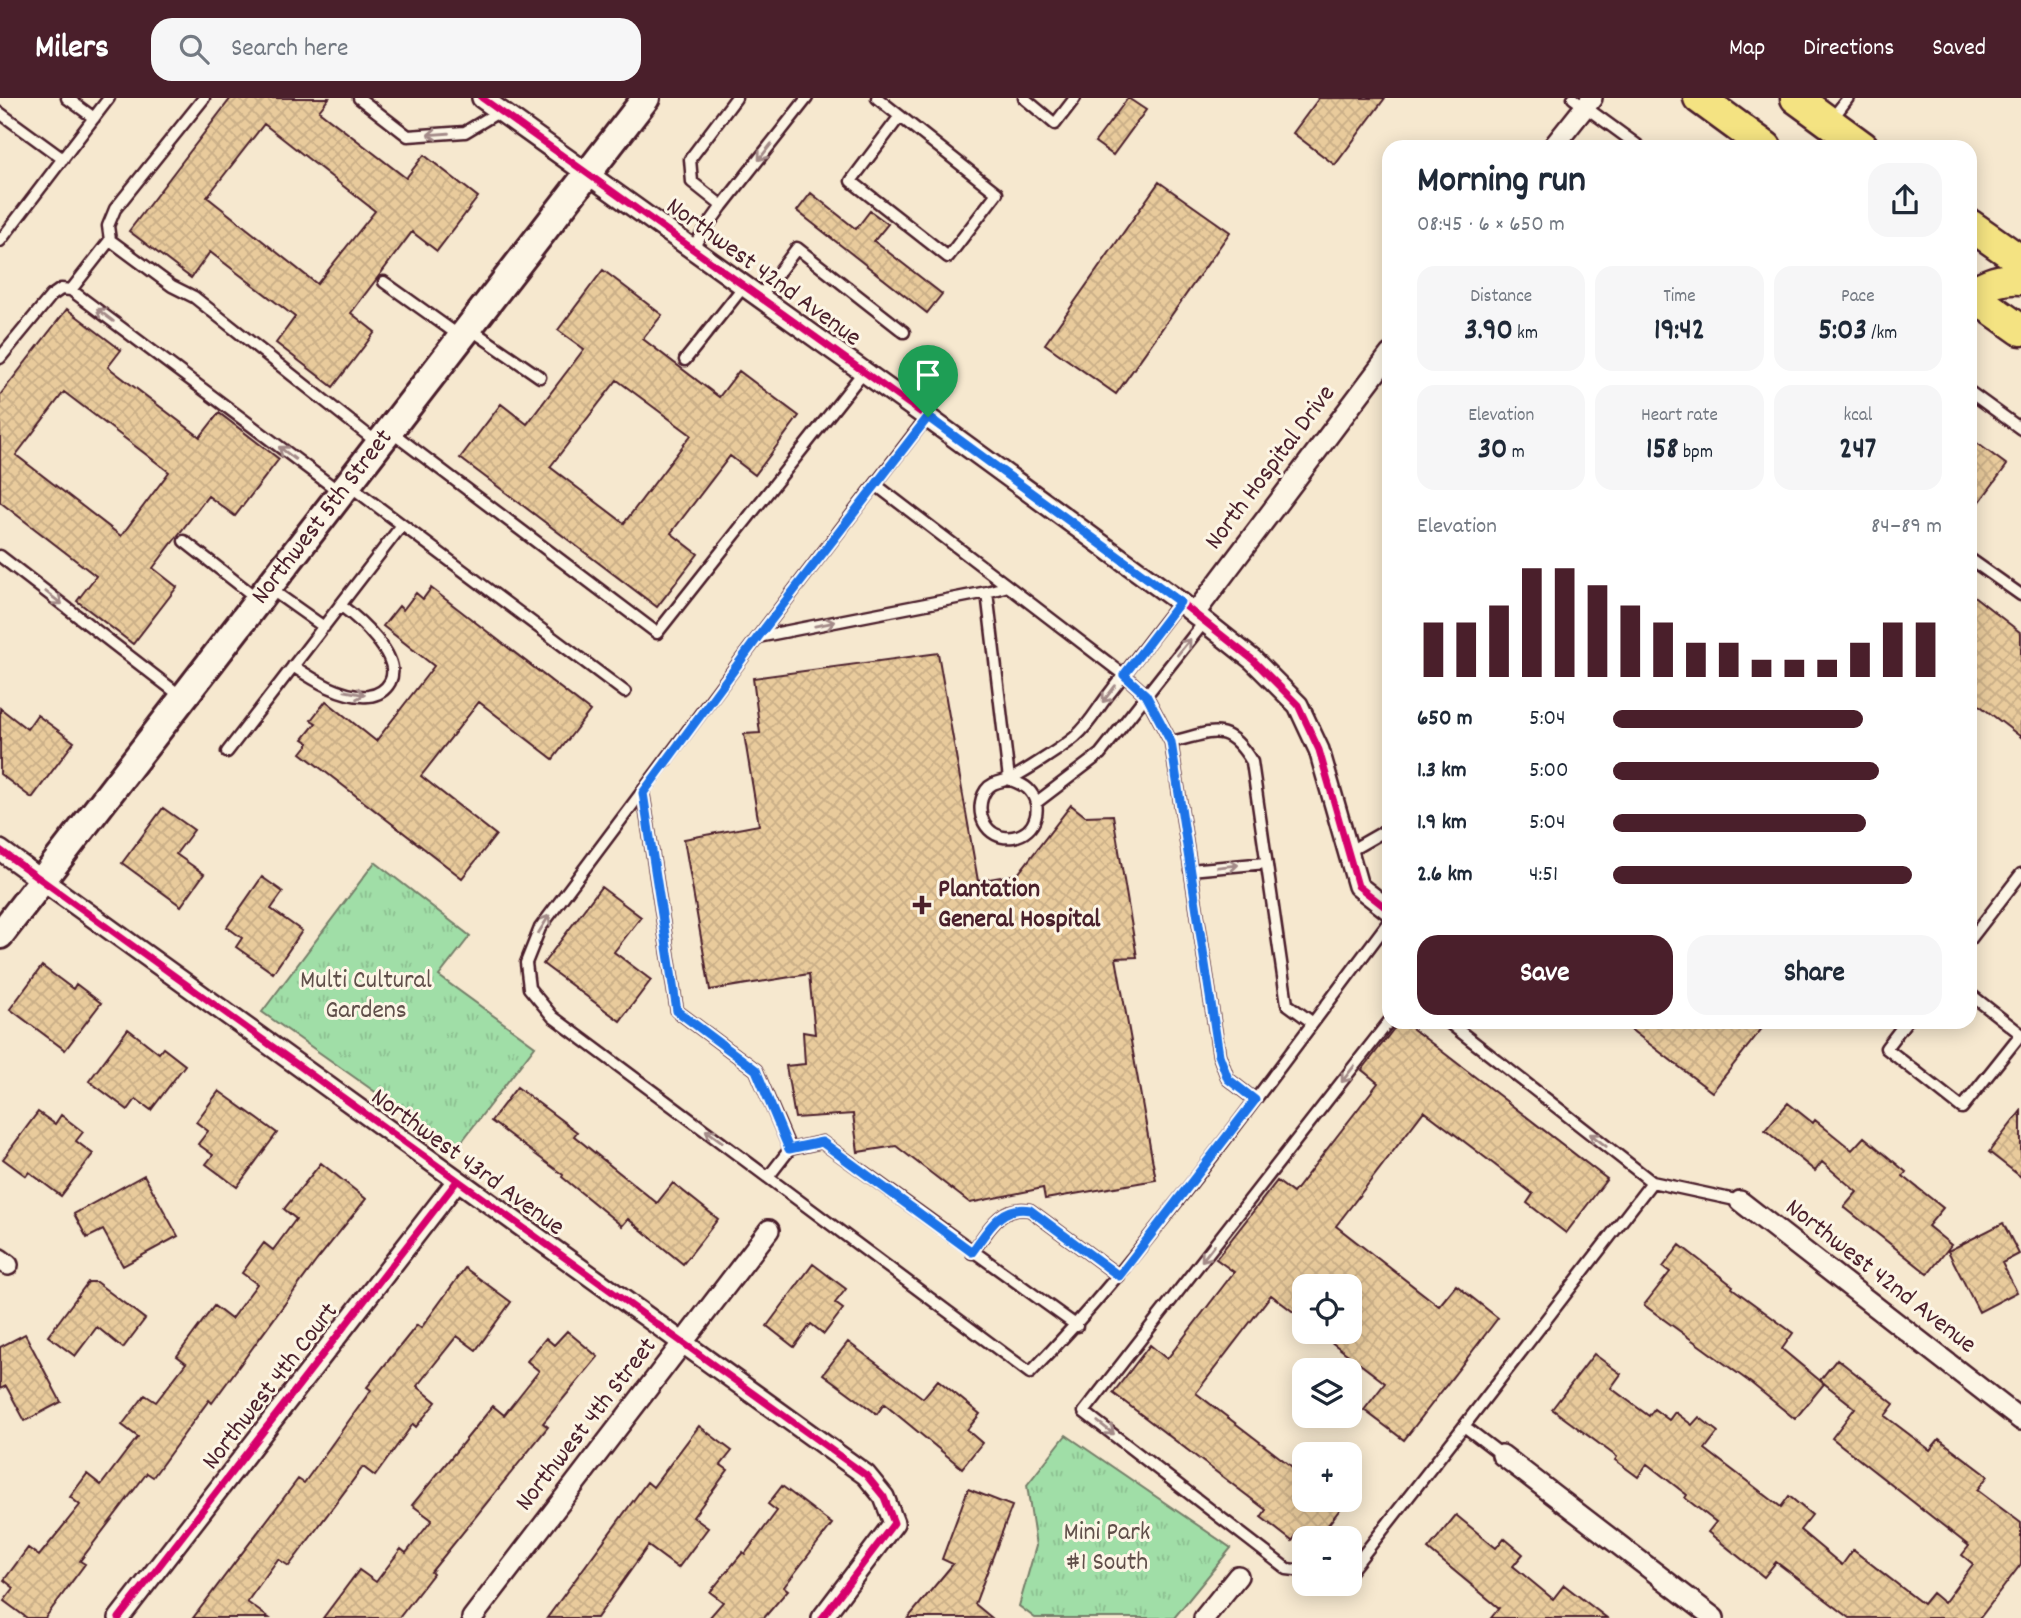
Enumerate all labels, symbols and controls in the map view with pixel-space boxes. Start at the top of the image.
search box [151,18,641,81]
text: Milers [35,26,109,73]
icon: search [175,30,213,68]
text: Search here [231,31,348,68]
text: Map [1729,32,1765,66]
text: Directions [1803,32,1894,66]
text: Saved [1932,32,1986,66]
one-way arrow [427,128,449,141]
one-way arrow [757,142,772,160]
text: Morning run [1417,155,1586,210]
button: share [1868,163,1942,237]
street label: Northwest 42nd Avenue [658,189,868,357]
text: 08:45 · 6 × 650 m [1417,209,1565,242]
text: Distance [1470,284,1532,311]
text: Time [1663,284,1696,311]
text: Pace [1841,284,1875,311]
one-way arrow [97,308,115,323]
text: 3.90 [1464,311,1513,354]
text: 19:42 [1654,311,1705,354]
text: 5:03 [1818,311,1867,354]
text: km [1513,321,1538,348]
text: /km [1867,321,1897,348]
pin [898,345,958,417]
icon: arrive [909,356,947,394]
street label: North Hospital Drive [1197,378,1345,558]
text: Elevation [1468,403,1534,430]
text: Heart rate [1641,403,1718,430]
text: kcal [1843,403,1872,430]
street label: Northwest 5th Street [243,421,403,613]
text: 30 [1478,430,1507,473]
text: 158 [1646,430,1679,473]
text: 247 [1839,430,1876,473]
text: m [1507,440,1525,467]
text: bpm [1679,440,1713,467]
one-way arrow [278,445,297,460]
text: Elevation [1417,511,1497,544]
text: 84–89 m [1871,511,1942,544]
one-way arrow [44,590,62,605]
one-way arrow [813,616,836,630]
one-way arrow [1177,638,1192,656]
one-way arrow [1101,685,1116,703]
one-way arrow [343,687,366,701]
text: 650 m [1417,703,1473,736]
text: 5:04 [1529,703,1566,736]
text: 1.3 km [1417,755,1467,788]
text: 5:00 [1529,755,1569,788]
text: 1.9 km [1417,807,1467,840]
text: 5:04 [1529,807,1566,840]
text: 2.6 km [1417,859,1473,892]
text: 4:51 [1529,859,1558,892]
one-way arrow [1216,860,1239,873]
place label: Plantation General Hospital [938,872,1101,939]
marker: Plantation General Hospital [912,895,932,915]
one-way arrow [538,915,552,935]
button: Save [1417,935,1673,1015]
button: Share [1687,935,1942,1015]
park label: Multi Cultural Gardens [300,963,432,1030]
one-way arrow [1340,1064,1355,1083]
street label: Northwest 43rd Avenue [362,1080,572,1246]
one-way arrow [705,1128,724,1143]
one-way arrow [1590,1132,1608,1147]
street label: Northwest 42nd Avenue [1777,1190,1983,1364]
one-way arrow [1200,1244,1215,1262]
map controls [1292,1274,1362,1596]
button: locate [1292,1274,1362,1344]
street label: Northwest 4th Court [194,1295,348,1479]
street label: Northwest 4th Street [507,1330,667,1520]
button: layers [1292,1358,1362,1428]
one-way arrow [1096,1421,1114,1436]
button: + [1292,1442,1362,1512]
park label: Mini Park #1 South [1063,1515,1151,1582]
button: − [1292,1526,1362,1596]

